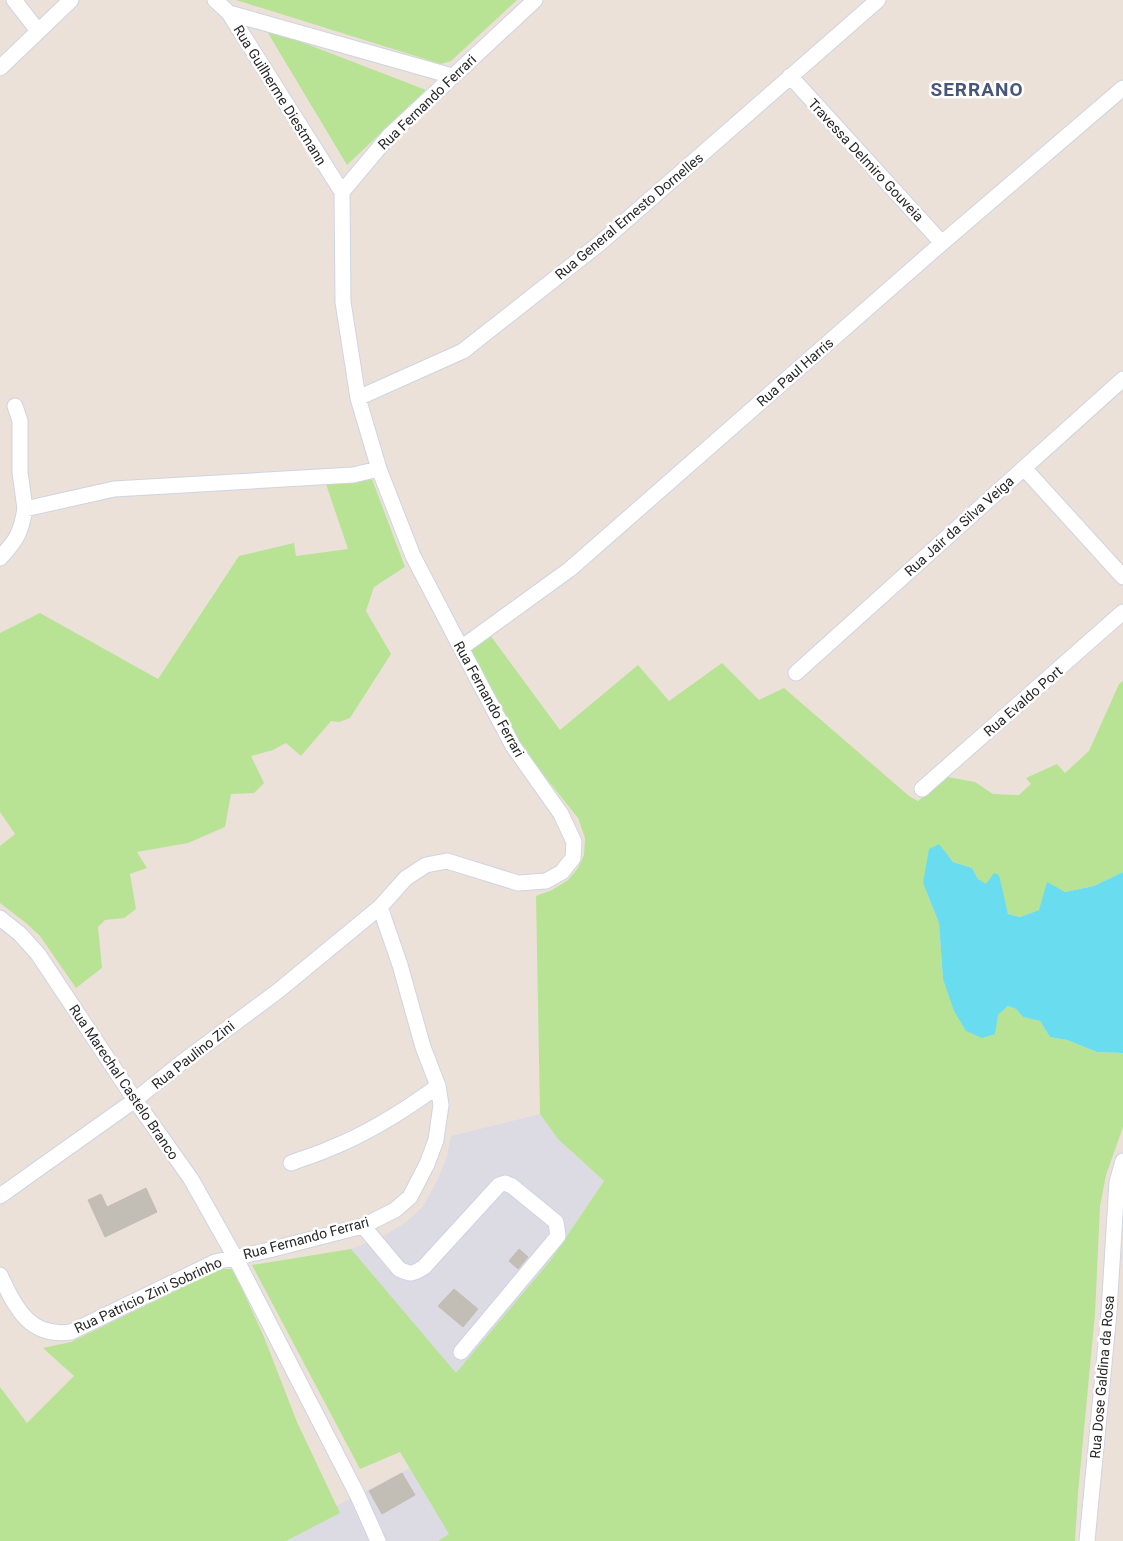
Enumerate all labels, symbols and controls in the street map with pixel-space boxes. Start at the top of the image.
street label: Rua Guilherme Diestmann [230,22,330,168]
street label: Rua Fernando Ferrari [375,51,479,153]
district label: SERRANO [930,78,1024,101]
street label: Travessa Delmiro Gouveia [805,95,927,225]
street label: Rua General Ernesto Dornelles [552,149,706,283]
street label: Rua Paul Harris [753,334,837,410]
street label: Rua Jair da Silva Veiga [901,473,1017,579]
street label: Rua Fernando Ferrari [451,638,527,760]
street label: Rua Evaldo Port [981,662,1066,739]
street label: Rua Marechal Castelo Branco [66,1001,182,1163]
street label: Rua Paulino Zini [148,1018,238,1092]
street label: Rua Fernando Ferrari [241,1213,371,1263]
street label: Rua Patricio Zini Sobrinho [72,1254,224,1336]
street label: Rua Dose Galdina da Rosa [1087,1295,1117,1459]

